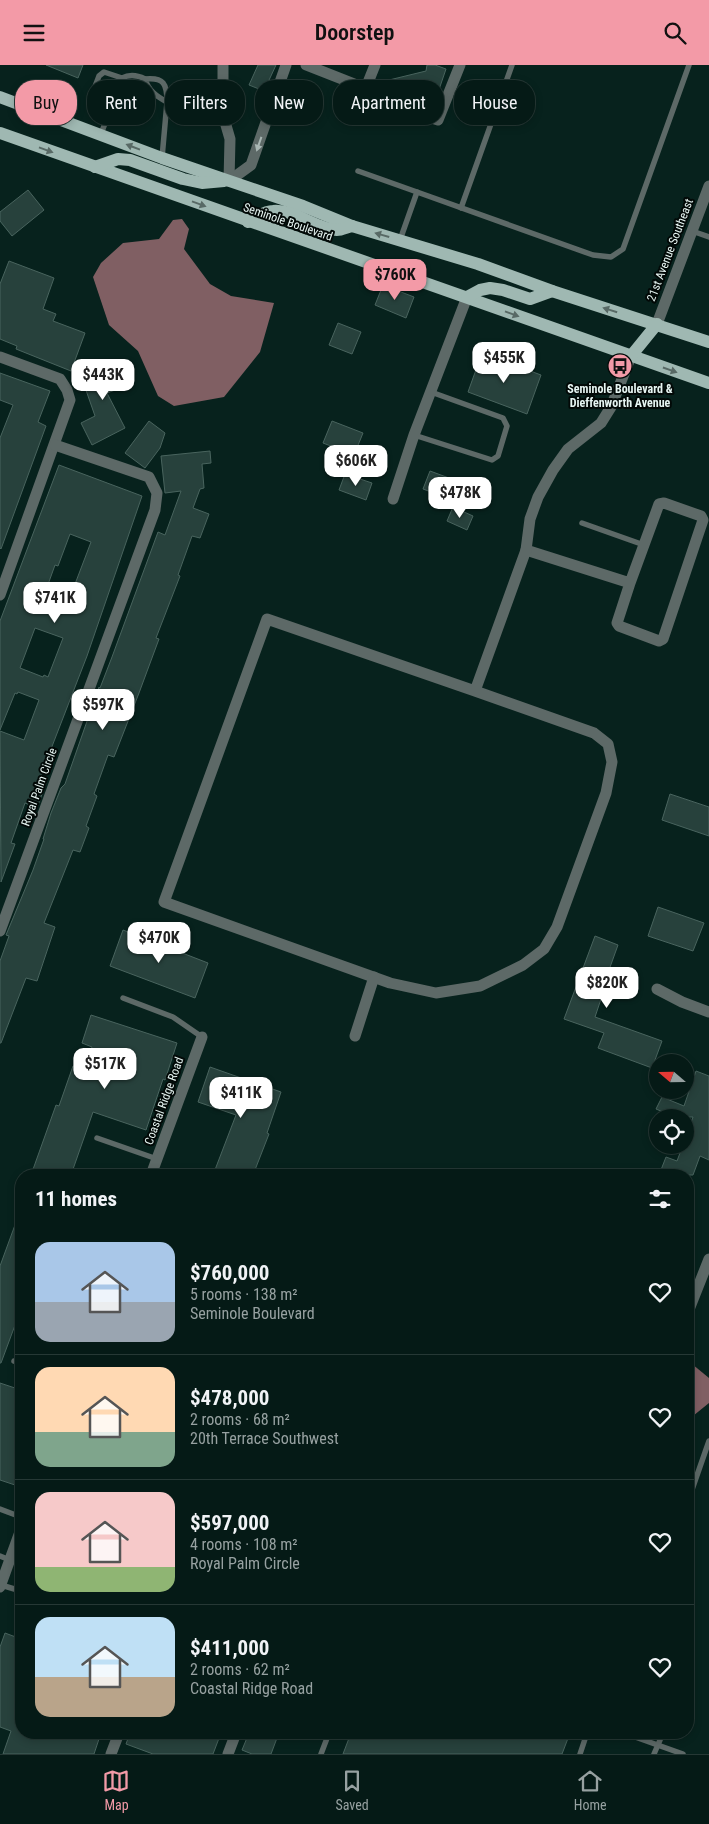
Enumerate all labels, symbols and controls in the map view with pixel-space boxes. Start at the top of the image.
icon: menu [20,19,48,47]
icon: search [661,19,689,47]
text: Doorstep [315,20,394,45]
chip: Buy [15,80,77,125]
chip: Rent [87,80,155,125]
chip: Filters [165,80,245,125]
chip: New [255,80,323,125]
chip: Apartment [333,80,444,125]
chip: House [454,80,535,125]
one-way arrow [255,137,263,152]
one-way arrow [126,142,141,150]
one-way arrow [39,146,54,154]
street label: 21st Avenue Southeast [644,196,696,303]
street label: Seminole Boulevard [241,200,335,244]
one-way arrow [192,201,207,209]
one-way arrow [374,230,389,238]
pin: $760K [360,259,430,301]
text: $760K [374,265,416,284]
one-way arrow [603,305,618,313]
one-way arrow [505,310,520,318]
pin: $455K [469,341,539,384]
text: $455K [483,348,525,367]
bus stop icon: Seminole Boulevard & Dieffenworth Avenue [607,353,633,379]
pin: $443K [68,359,138,401]
text: $443K [82,365,124,384]
one-way arrow [663,366,678,374]
place label: Seminole Boulevard & Dieffenworth Avenue [567,382,673,410]
pin: $606K [321,445,391,487]
text: $606K [335,451,377,470]
pin: $478K [425,477,495,519]
text: $478K [439,483,481,502]
pin: $741K [20,581,90,624]
text: $741K [34,588,76,607]
pin: $597K [68,689,138,731]
text: $597K [82,695,124,714]
street label: Royal Palm Circle [18,746,60,828]
pin: $470K [124,921,194,964]
text: $470K [138,928,180,947]
pin: $820K [572,967,642,1009]
text: $820K [586,973,628,992]
pin: $517K [70,1047,140,1090]
text: $517K [84,1054,126,1073]
north arrow [649,1054,694,1099]
map controls [649,1054,694,1154]
street label: Coastal Ridge Road [142,1055,186,1147]
pin: $411K [206,1077,276,1119]
text: $411K [220,1083,262,1102]
button: locate [649,1109,694,1154]
icon: filters [646,1185,674,1213]
text: 11 homes [35,1187,117,1211]
text: $760,000 [190,1261,269,1285]
icon: home [75,1262,135,1322]
icon: heart [646,1278,674,1306]
text: 5 rooms · 138 m² [190,1285,298,1304]
text: Seminole Boulevard [190,1304,315,1323]
text: $478,000 [190,1386,269,1410]
icon: home [75,1387,135,1447]
icon: heart [646,1403,674,1431]
text: 2 rooms · 68 m² [190,1410,290,1429]
text: 20th Terrace Southwest [190,1429,339,1448]
text: $597,000 [190,1511,269,1535]
icon: home [75,1512,135,1572]
icon: heart [646,1528,674,1556]
text: 4 rooms · 108 m² [190,1535,298,1554]
text: Royal Palm Circle [190,1554,300,1573]
text: $411,000 [190,1636,269,1660]
icon: home [75,1637,135,1697]
icon: heart [646,1653,674,1681]
text: 2 rooms · 62 m² [190,1660,290,1679]
text: Coastal Ridge Road [190,1679,313,1698]
tab: Map [102,1767,130,1813]
tab: Saved [335,1767,369,1813]
tab: Home [574,1767,607,1813]

